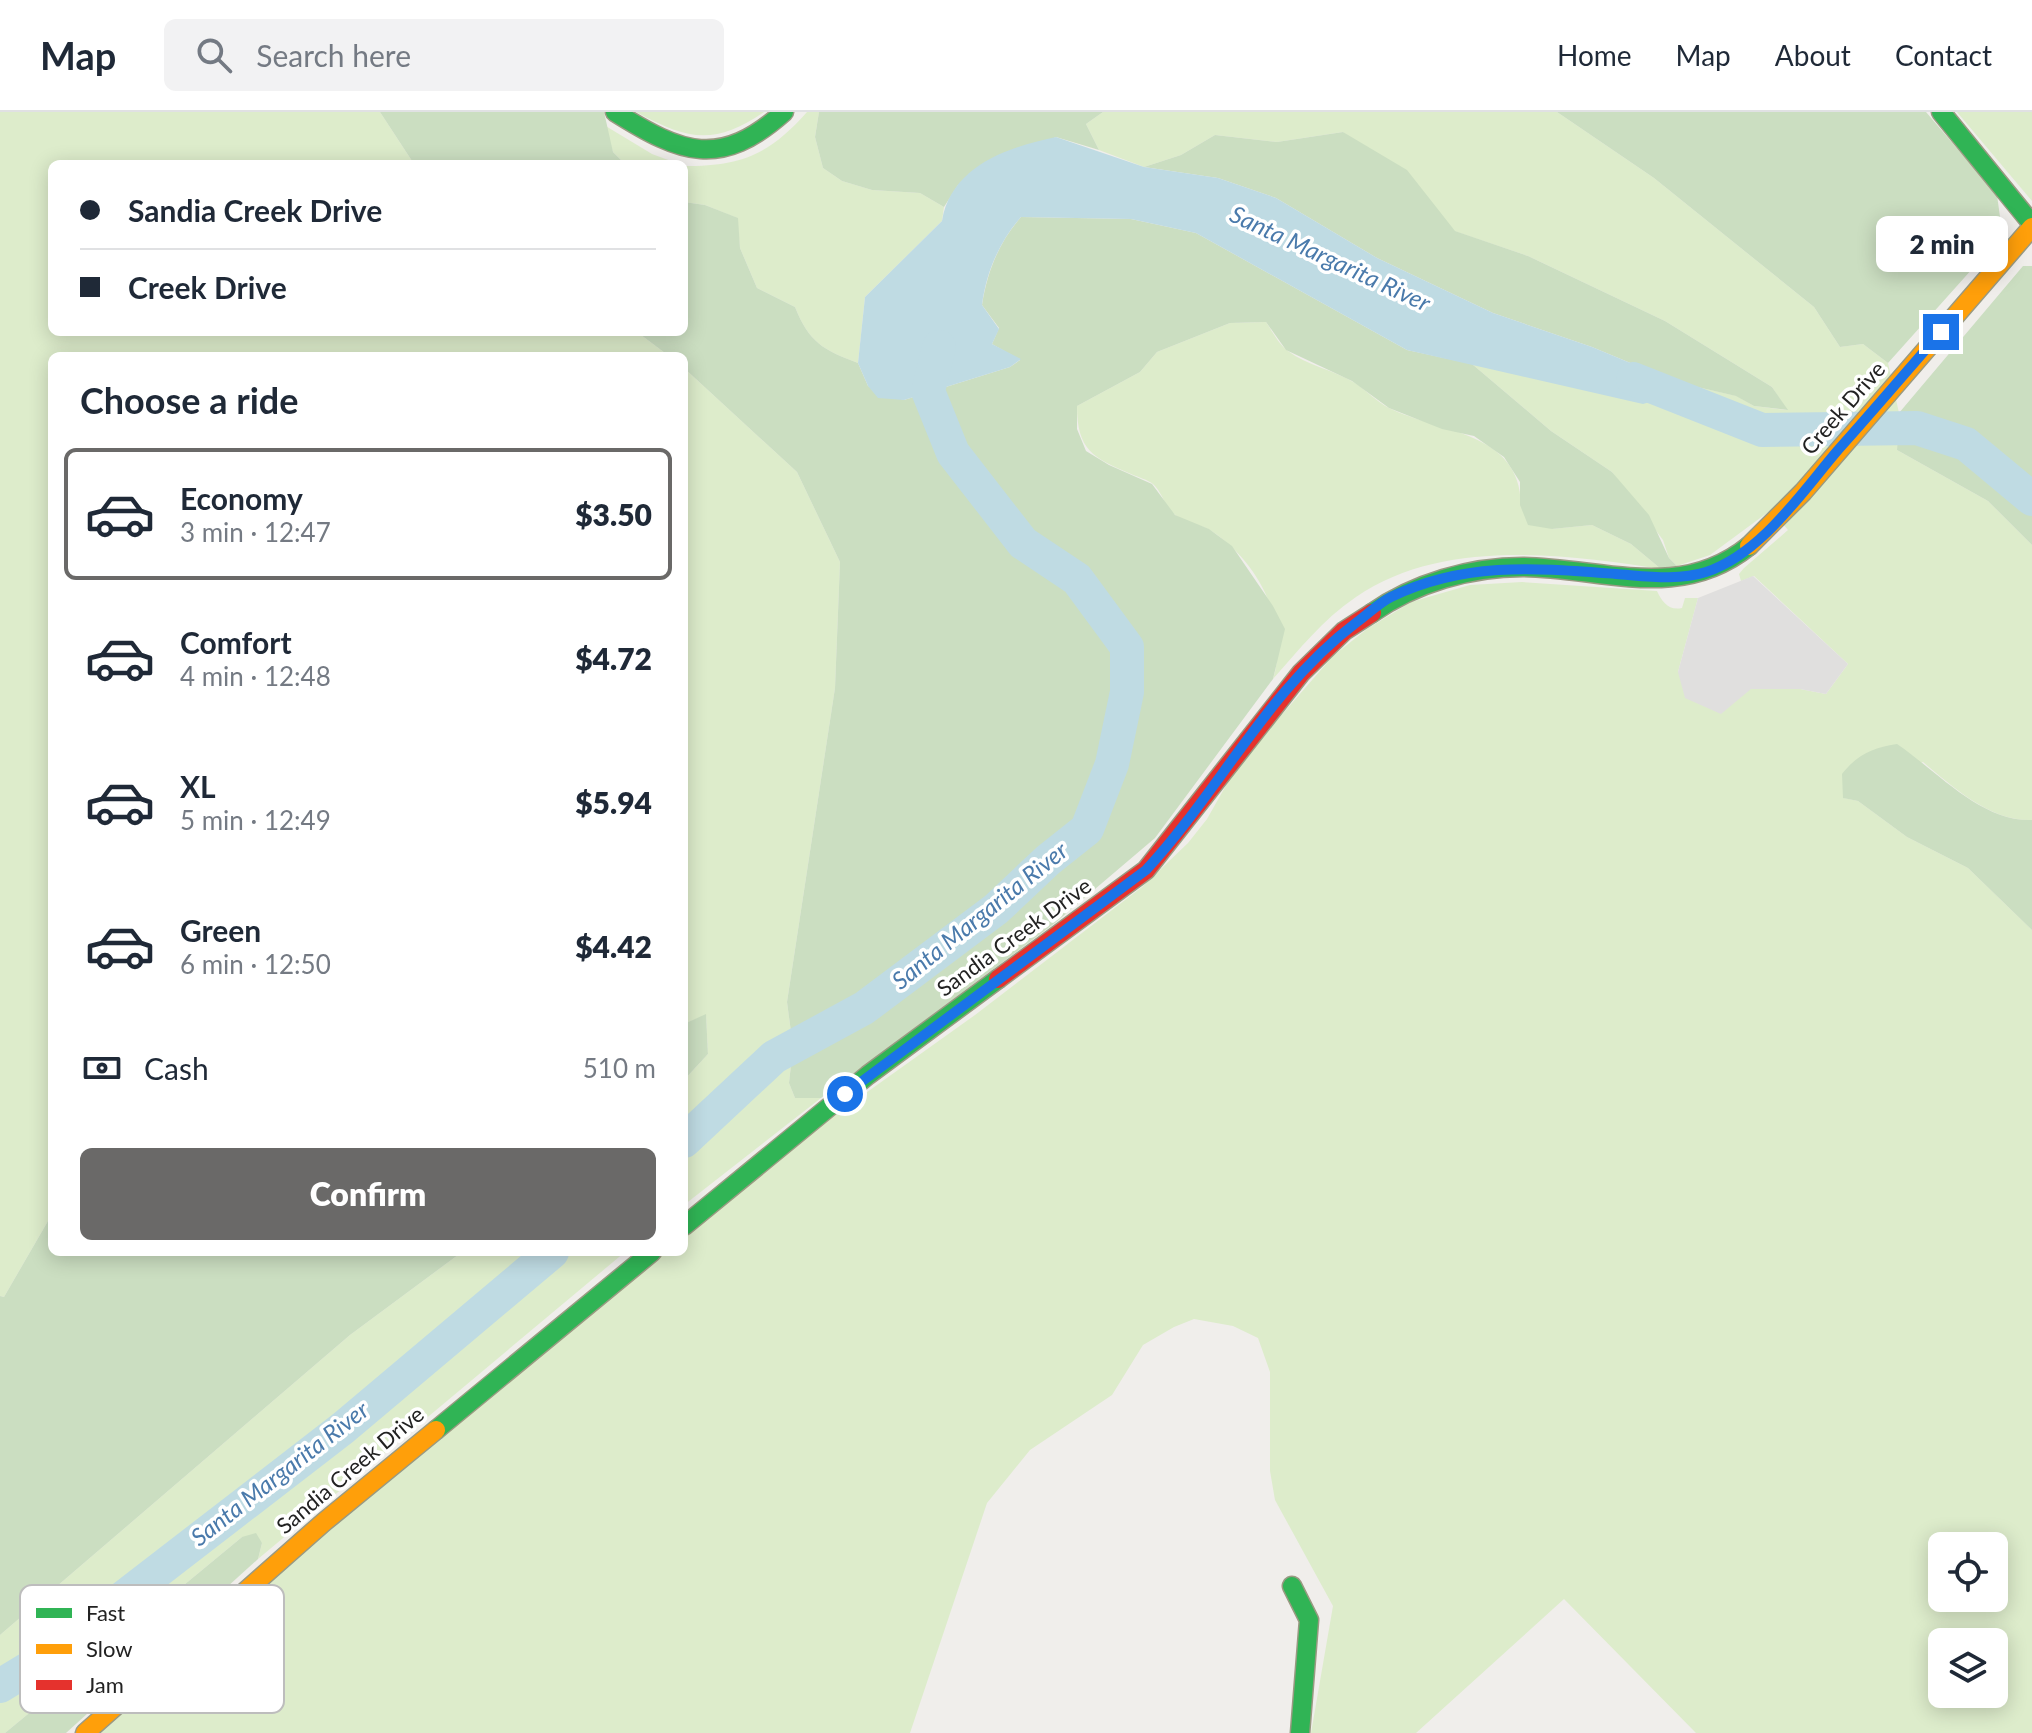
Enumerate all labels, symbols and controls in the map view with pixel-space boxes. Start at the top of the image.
search box [164,19,724,91]
text: Map [40,32,116,78]
icon: search [192,33,236,77]
text: Search here [256,37,411,73]
text: Home [1557,38,1632,72]
text: Map [1676,38,1731,72]
text: About [1775,38,1851,72]
text: Contact [1895,38,1992,72]
text: Sandia Creek Drive [128,192,382,228]
water label: Santa Margarita River [1226,199,1436,317]
callout: 2 min [1875,216,2007,272]
text: 2 min [1910,228,1974,260]
text: Creek Drive [128,269,287,305]
route end [1923,314,1959,350]
street label: Creek Drive [1795,356,1890,460]
text: Choose a ride [80,378,299,422]
icon: car [84,478,156,550]
text: Economy [180,480,303,516]
text: $3.50 [575,496,652,532]
text: 3 min · 12:47 [180,516,331,548]
icon: car [84,622,156,694]
text: Comfort [180,624,292,660]
text: $4.72 [575,640,652,676]
text: 4 min · 12:48 [180,660,331,692]
icon: car [84,766,156,838]
text: XL [180,768,216,804]
text: $5.94 [575,784,652,820]
text: 5 min · 12:49 [180,804,331,836]
water label: Santa Margarita River [885,835,1073,995]
street label: Sandia Creek Drive [931,872,1096,1002]
icon: car [84,910,156,982]
text: Green [180,912,261,948]
text: $4.42 [575,928,652,964]
text: 6 min · 12:50 [180,948,331,980]
icon: cash [80,1046,124,1090]
text: Cash [144,1050,209,1086]
text: 510 m [583,1052,656,1084]
route start [827,1076,863,1112]
button: Confirm [80,1148,656,1240]
water label: Santa Margarita River [184,1394,374,1551]
street label: Sandia Creek Drive [271,1400,429,1539]
map controls [1928,1532,2008,1708]
button: locate [1928,1532,2008,1612]
legend [20,1585,284,1713]
text: Fast [86,1599,125,1626]
button: layers [1928,1628,2008,1708]
text: Slow [86,1635,133,1662]
text: Jam [86,1671,124,1698]

